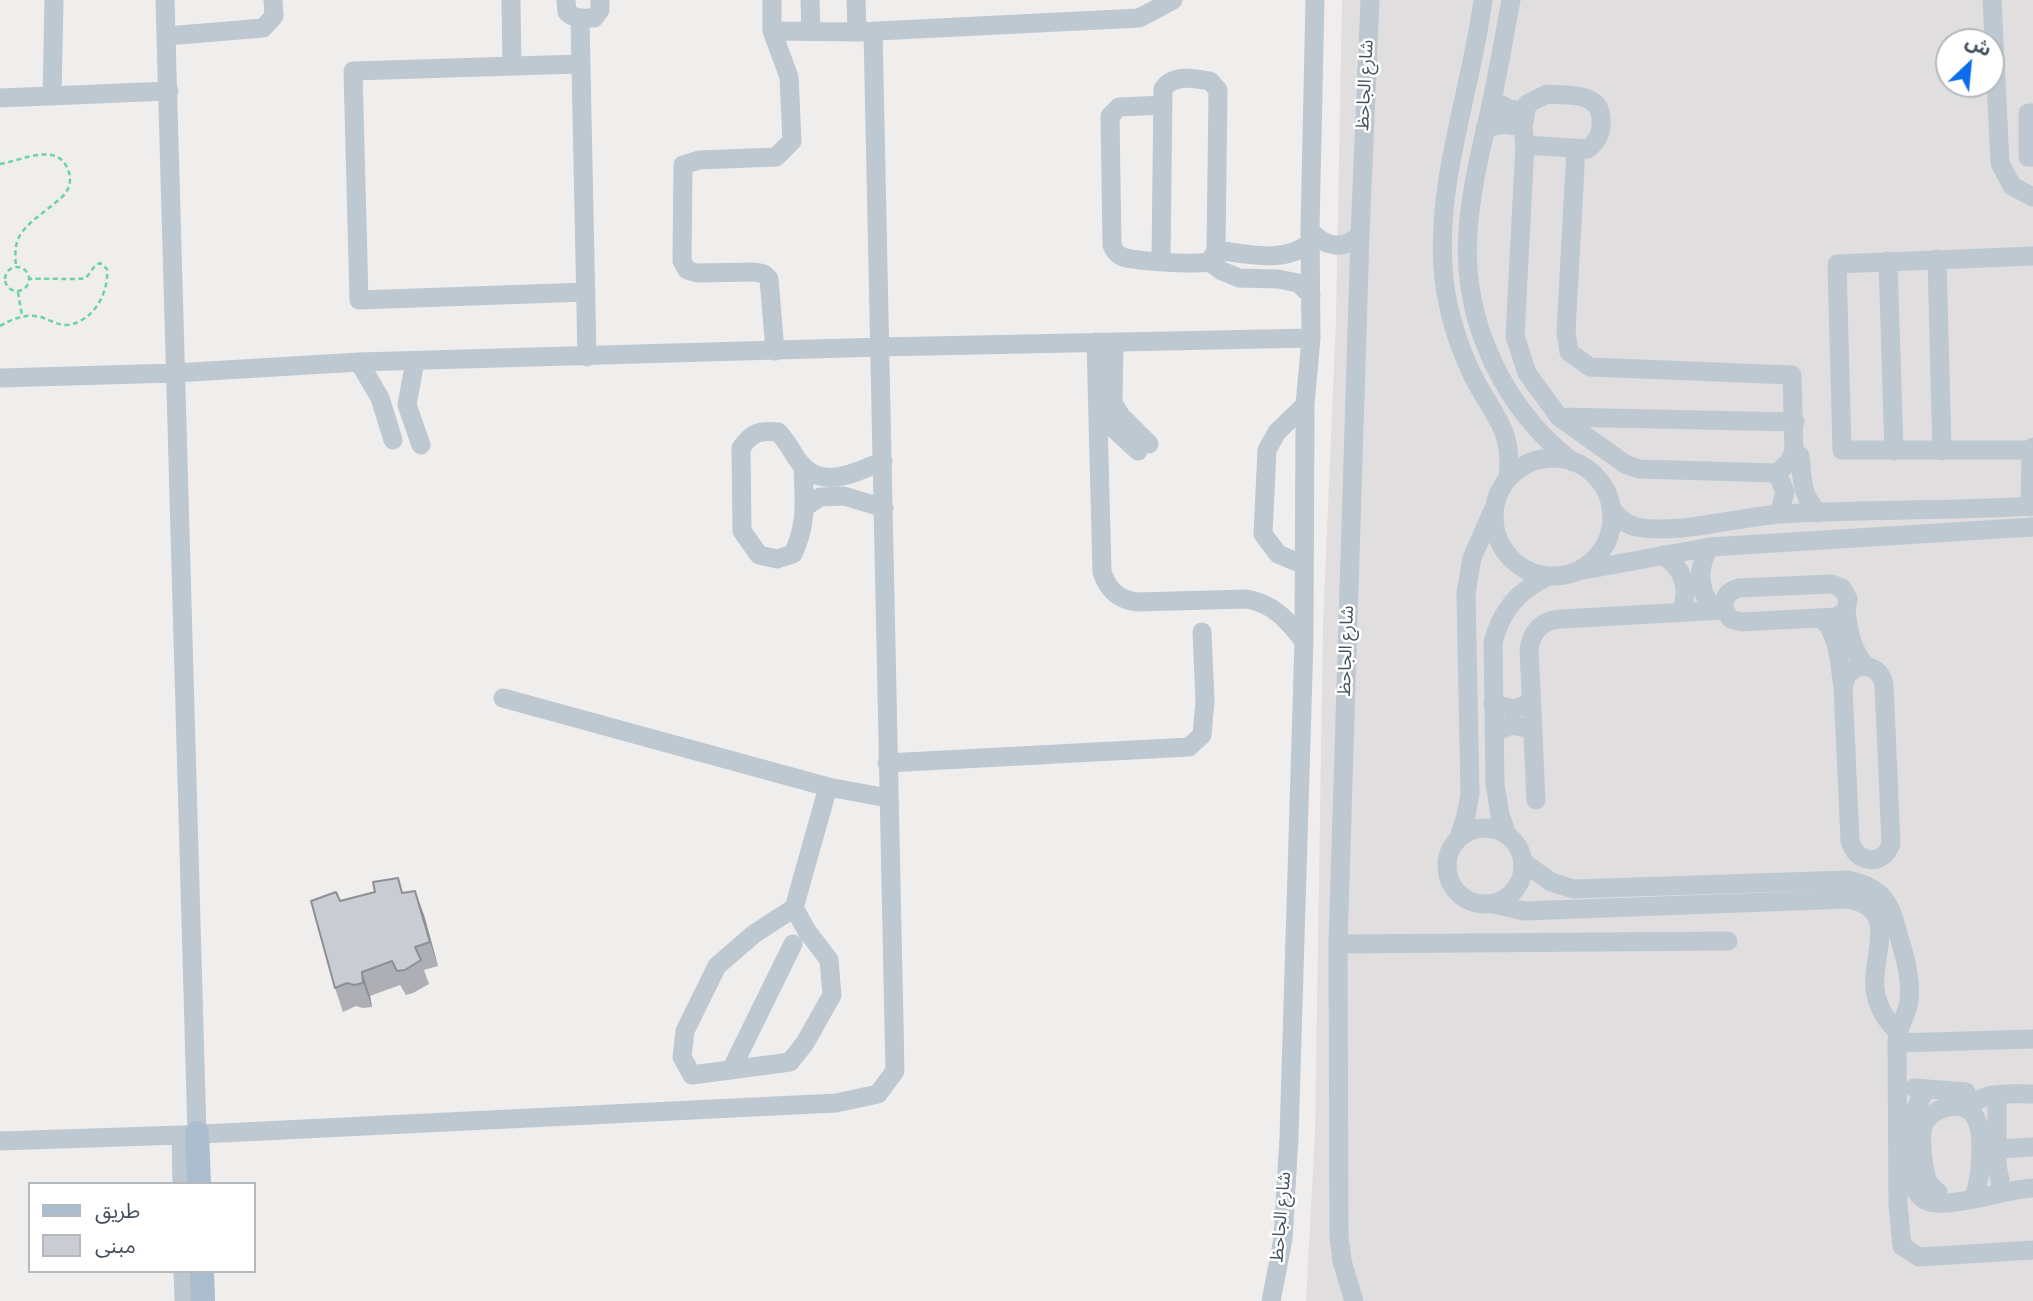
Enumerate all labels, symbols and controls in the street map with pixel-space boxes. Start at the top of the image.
north arrow [1935,28,2005,98]
text: ش [1961,29,1996,63]
street label: شارع الجاحظ [1353,39,1379,131]
street label: شارع الجاحظ [1335,605,1359,697]
street label: شارع الجاحظ [1267,1171,1297,1263]
legend [28,1182,256,1273]
text: طريق [95,1197,140,1225]
text: مبنى [95,1232,136,1260]

